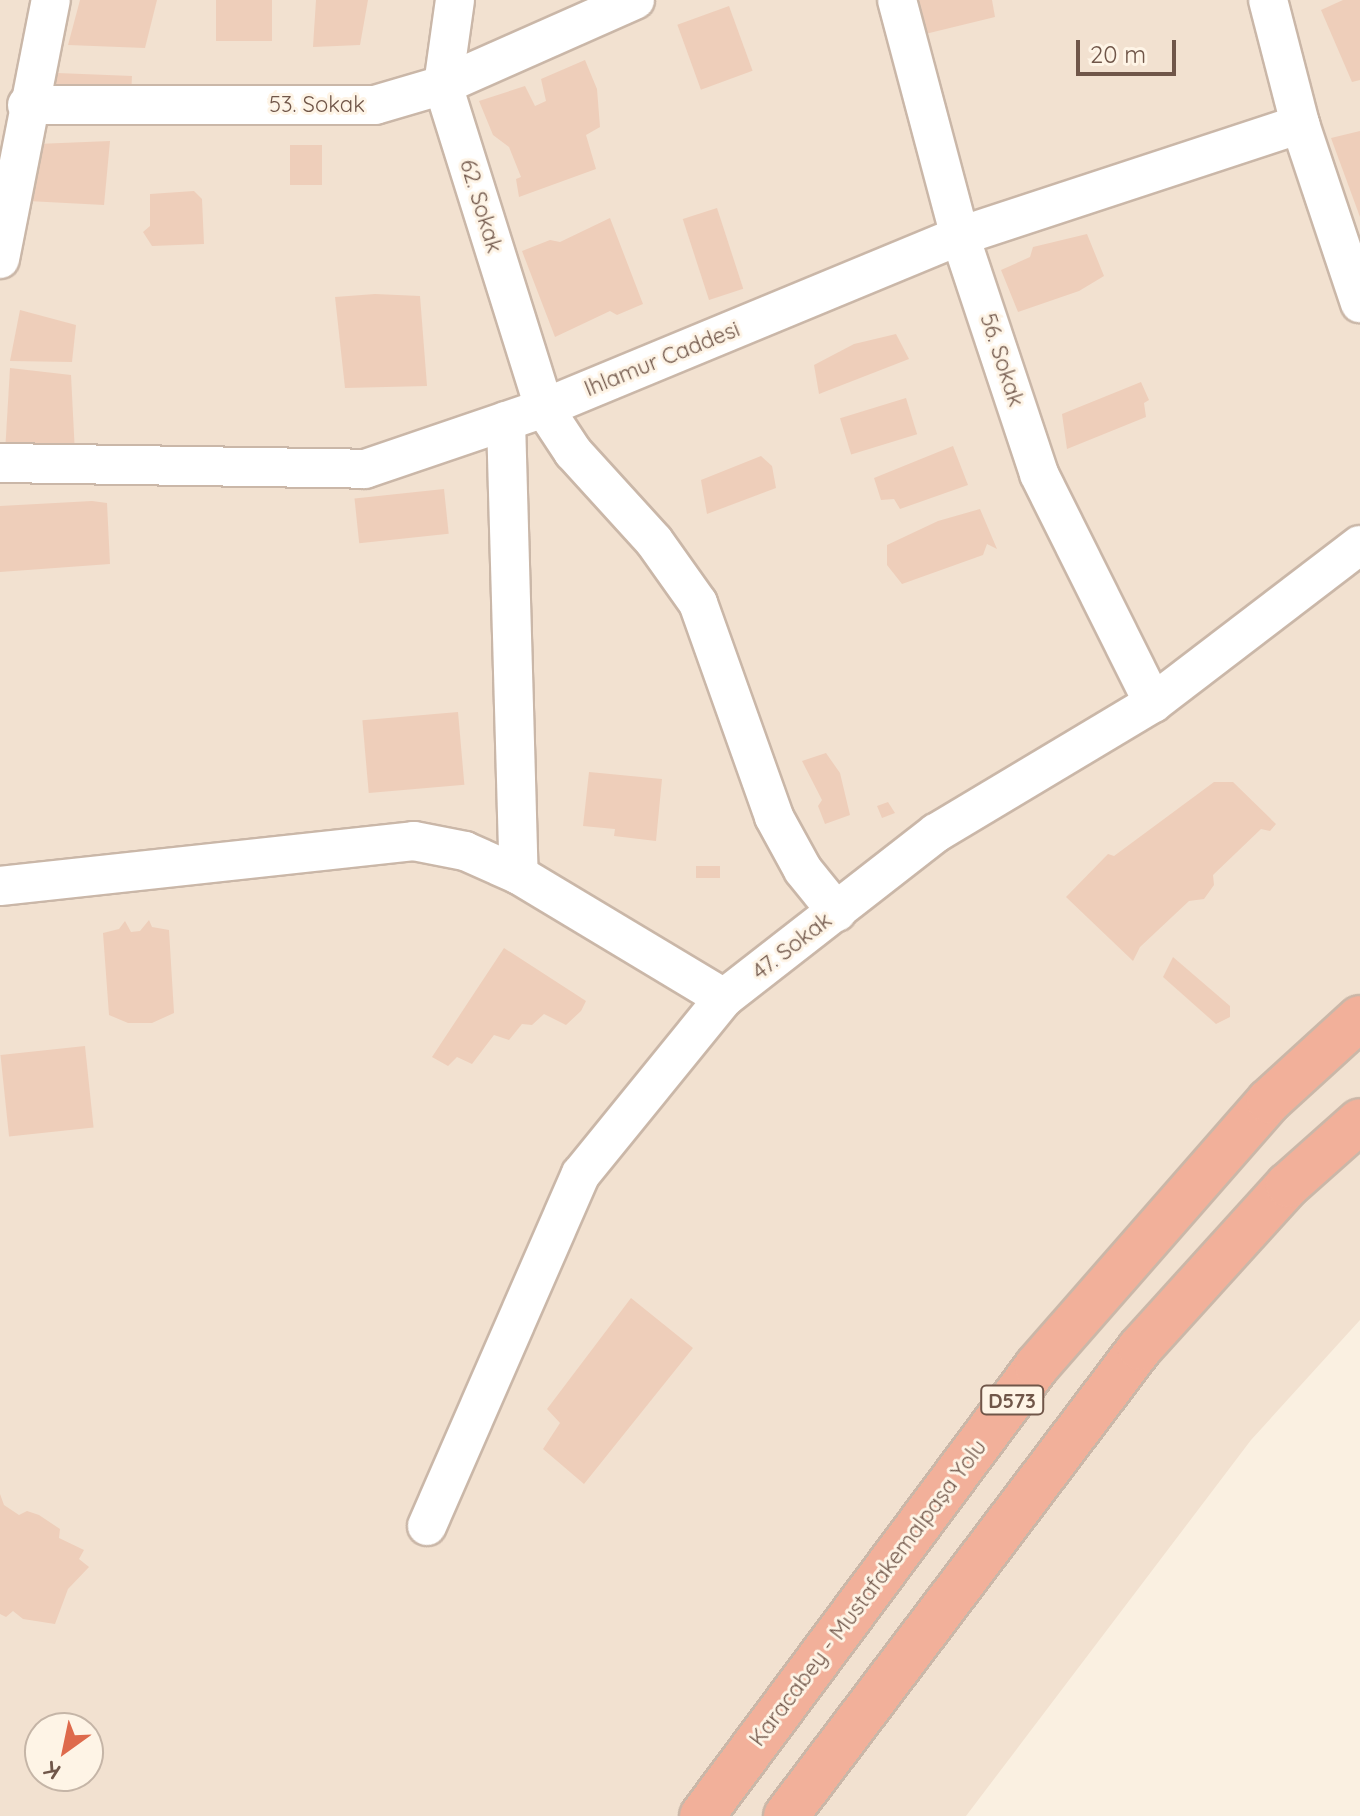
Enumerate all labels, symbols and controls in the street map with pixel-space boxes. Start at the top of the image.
scale bar [1080,24,1180,74]
text: 20 m [1090,39,1146,69]
street label: 53. Sokak [269,92,365,118]
street label: 62. Sokak [454,156,508,256]
street label: 56. Sokak [975,310,1029,410]
street label: Ihlamur Caddesi [580,316,744,402]
street label: 47. Sokak [747,907,837,985]
road number: D573 [980,1384,1044,1416]
street label: Karacabey - Mustafakemalpaşa Yolu [744,1435,992,1751]
north arrow [24,1712,104,1792]
text: K [38,1755,66,1786]

